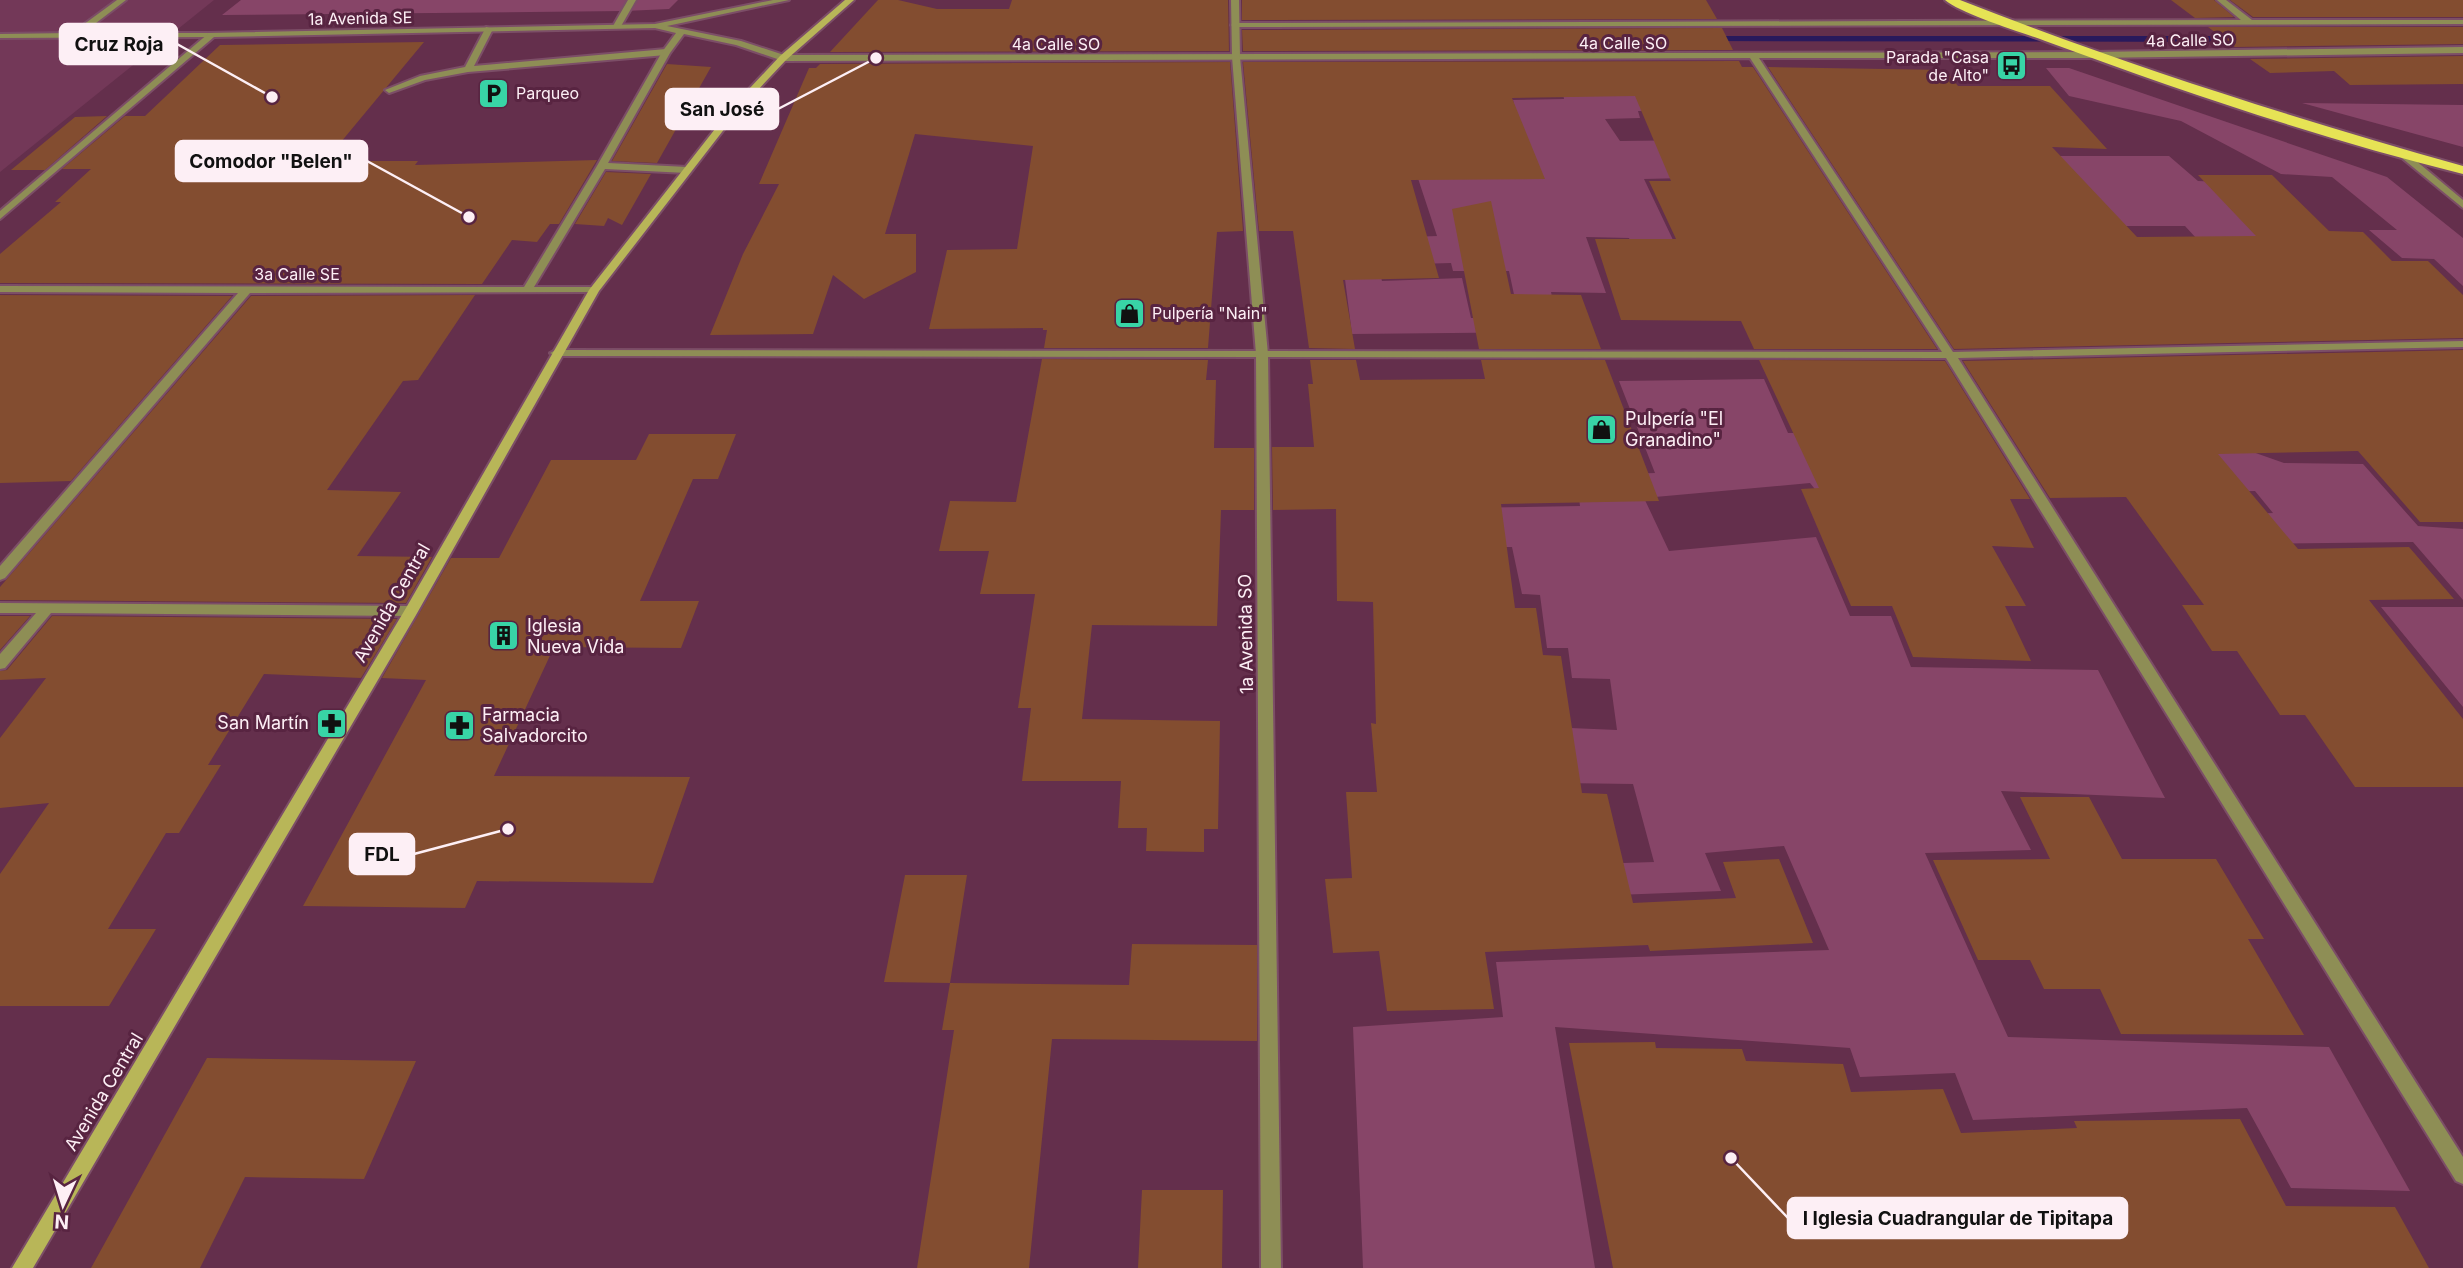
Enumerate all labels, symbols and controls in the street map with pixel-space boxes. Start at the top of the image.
street label: 1a Avenida SE [308,7,412,29]
callout: Cruz Roja [60,24,177,64]
street label: 4a Calle SO [2146,29,2234,51]
text: Cruz Roja [74,33,164,56]
street label: 4a Calle SO [1579,33,1667,53]
street label: 4a Calle SO [1012,34,1100,54]
place label: Parada "Casa de Alto" [1886,47,1989,85]
bus stop icon: Parada "Casa de Alto" [1995,49,2029,83]
parking icon: Parqueo [476,76,510,110]
place label: Parqueo [516,83,579,103]
callout: San José [666,89,778,129]
text: San José [680,98,764,121]
callout: Comodor "Belen" [176,141,367,181]
text: Comodor "Belen" [189,150,353,173]
street label: 3a Calle SE [254,264,340,284]
shop icon: Pulpería "Nain" [1112,296,1146,330]
place label: Pulpería "Nain" [1152,303,1268,323]
place label: Pulpería "El Granadino" [1625,408,1723,450]
shop icon: Pulpería "El Granadino" [1585,412,1619,446]
street label: Avenida Central [349,539,434,666]
street label: 1a Avenida SO [1234,574,1257,694]
place label: Iglesia Nueva Vida [527,615,624,657]
building icon: Iglesia Nueva Vida [487,619,521,653]
place label: Farmacia Salvadorcito [482,704,588,746]
pharmacy icon: San Martín [315,706,349,740]
pharmacy icon: Farmacia Salvadorcito [442,708,476,742]
place label: San Martín [217,712,309,733]
callout: FDL [350,834,414,874]
text: FDL [364,843,400,866]
street label: Avenida Central [60,1029,147,1155]
north arrow [28,1170,98,1240]
callout: I Iglesia Cuadrangular de Tipitapa [1788,1198,2127,1238]
text: I Iglesia Cuadrangular de Tipitapa [1803,1207,2113,1230]
text: N [54,1209,70,1233]

